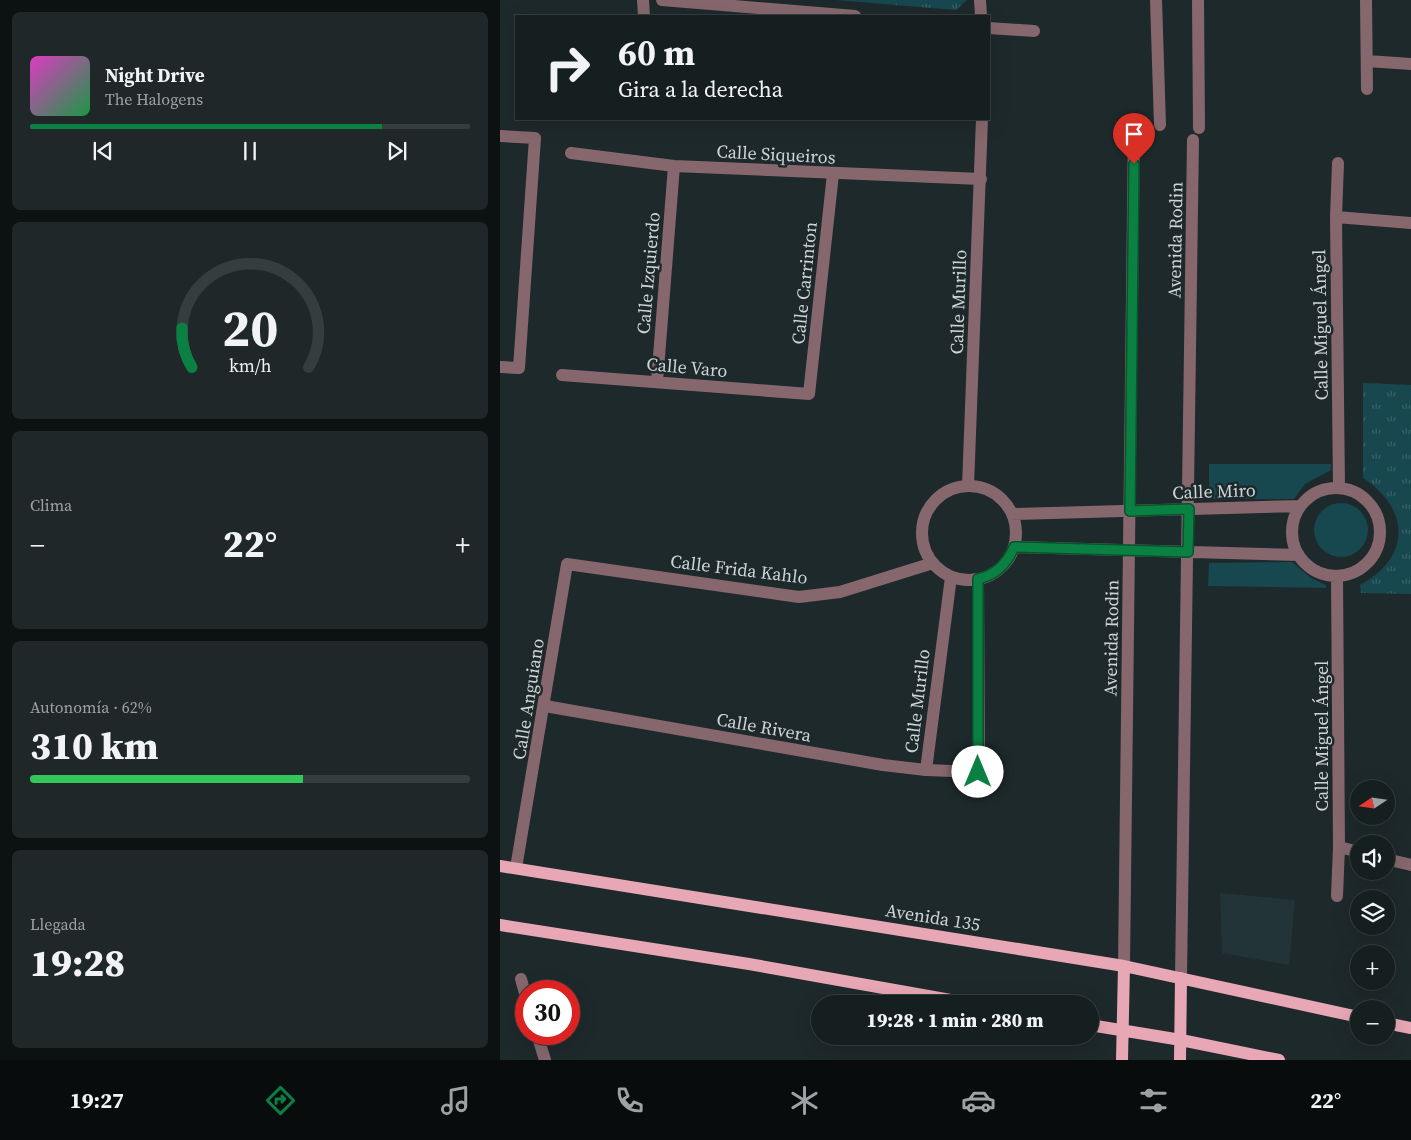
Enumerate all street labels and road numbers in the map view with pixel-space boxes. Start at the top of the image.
street label: Calle Siqueiros [716,138,836,170]
street label: Avenida Rodin [1161,182,1189,298]
street label: Calle Izquierdo [630,211,666,335]
street label: Calle Carrinton [785,220,823,346]
street label: Calle Murillo [944,249,972,355]
street label: Calle Miguel Ángel [1306,249,1334,401]
street label: Calle Varo [645,351,729,383]
street label: Calle Miro [1172,477,1256,505]
street label: Calle Frida Kahlo [669,548,809,590]
street label: Avenida Rodin [1097,580,1125,696]
street label: Calle Anguiano [506,636,550,761]
street label: Calle Murillo [898,647,936,754]
street label: Calle Miguel Ángel [1309,661,1334,811]
street label: Calle Rivera [715,706,814,748]
street label: Avenida 135 [884,897,982,937]

